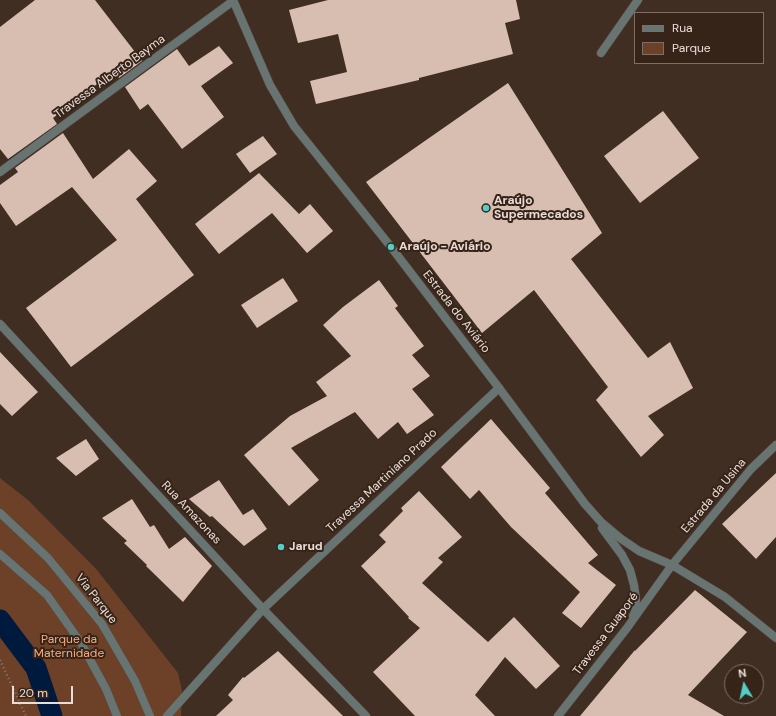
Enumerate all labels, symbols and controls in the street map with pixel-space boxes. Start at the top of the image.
legend [634,12,764,64]
text: Rua [672,20,693,36]
street label: Travessa Alberto Bayma [52,32,168,122]
text: Parque [672,40,711,56]
place label: Araújo Supermecados [494,194,583,222]
marker: Araújo Supermecados [481,203,491,213]
place label: Araújo - Aviário [399,240,490,254]
marker: Araújo - Aviário [386,242,396,252]
street label: Estrada do Aviário [419,268,493,356]
street label: Travessa Martiniano Prado [324,426,440,536]
street label: Estrada da Usina [679,456,749,536]
street label: Rua Amazonas [158,478,224,548]
place label: Jarud [289,540,323,554]
marker: Jarud [276,542,286,552]
street label: Via Parque [72,571,120,627]
street label: Travessa Guaporé [570,590,642,678]
park label: Parque da Maternidade [34,633,104,661]
north arrow [724,664,764,704]
text: N [737,666,747,681]
scale bar [14,678,75,704]
text: 20 m [19,685,48,701]

